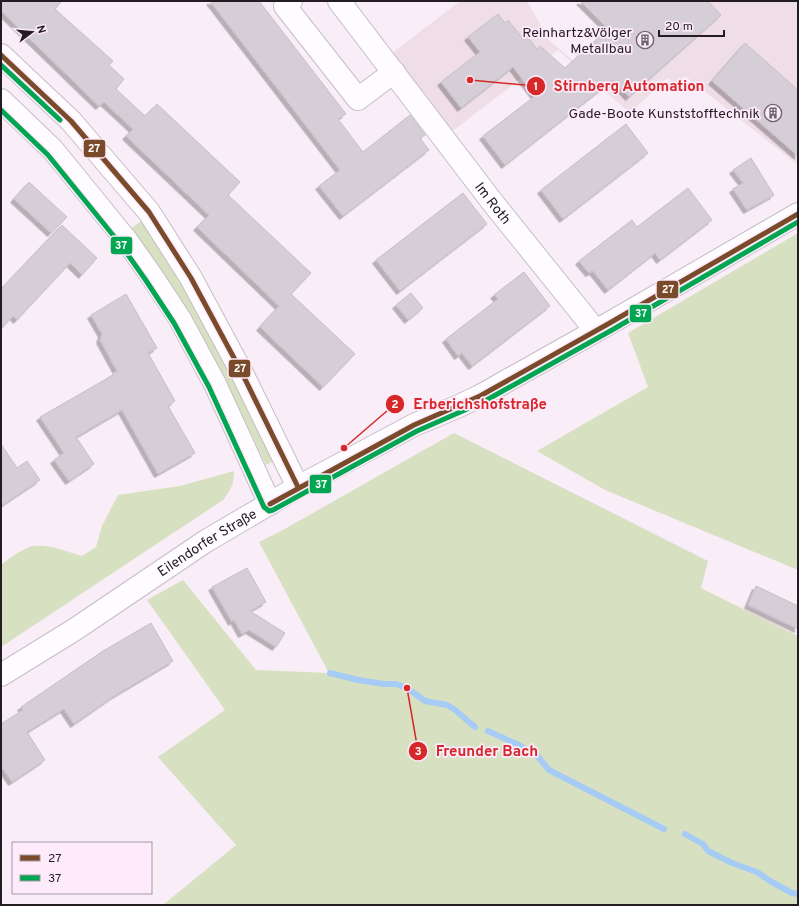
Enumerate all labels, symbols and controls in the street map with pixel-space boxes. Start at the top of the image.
north arrow [12,12,52,52]
scale bar [659,12,724,38]
text: 20 m [665,19,693,35]
text: N [33,24,48,35]
place label: Reinhartz&Völger Metallbau [522,25,633,58]
building icon: Reinhartz&Völger Metallbau [635,30,655,50]
callout: Stirnberg Automation [526,73,713,100]
text: Stirnberg Automation [554,78,704,97]
text: 1 [534,79,538,95]
building icon: Gade-Boote Kunststofftechnik [763,103,783,123]
place label: Gade-Boote Kunststofftechnik [569,106,760,123]
line badge: 27 [83,139,106,158]
text: 27 [88,142,100,156]
street label: Im Roth [470,179,514,228]
line badge: 37 [110,236,133,255]
text: 37 [115,239,127,253]
line badge: 27 [656,280,679,299]
text: 27 [662,283,674,297]
line badge: 37 [629,304,652,323]
text: 37 [635,307,647,321]
line badge: 27 [228,359,251,378]
text: 27 [234,362,246,376]
callout: Erberichshofstraße [385,390,554,417]
text: Erberichshofstraße [413,396,547,415]
text: 2 [391,397,399,413]
line badge: 37 [309,474,332,494]
text: 37 [315,478,327,492]
street label: Eilendorfer Straße [155,506,260,581]
callout: Freunder Bach [408,738,547,765]
text: Freunder Bach [436,743,538,762]
text: 3 [414,744,422,760]
legend [12,842,152,894]
text: 27 [48,851,62,867]
text: 37 [48,871,61,887]

